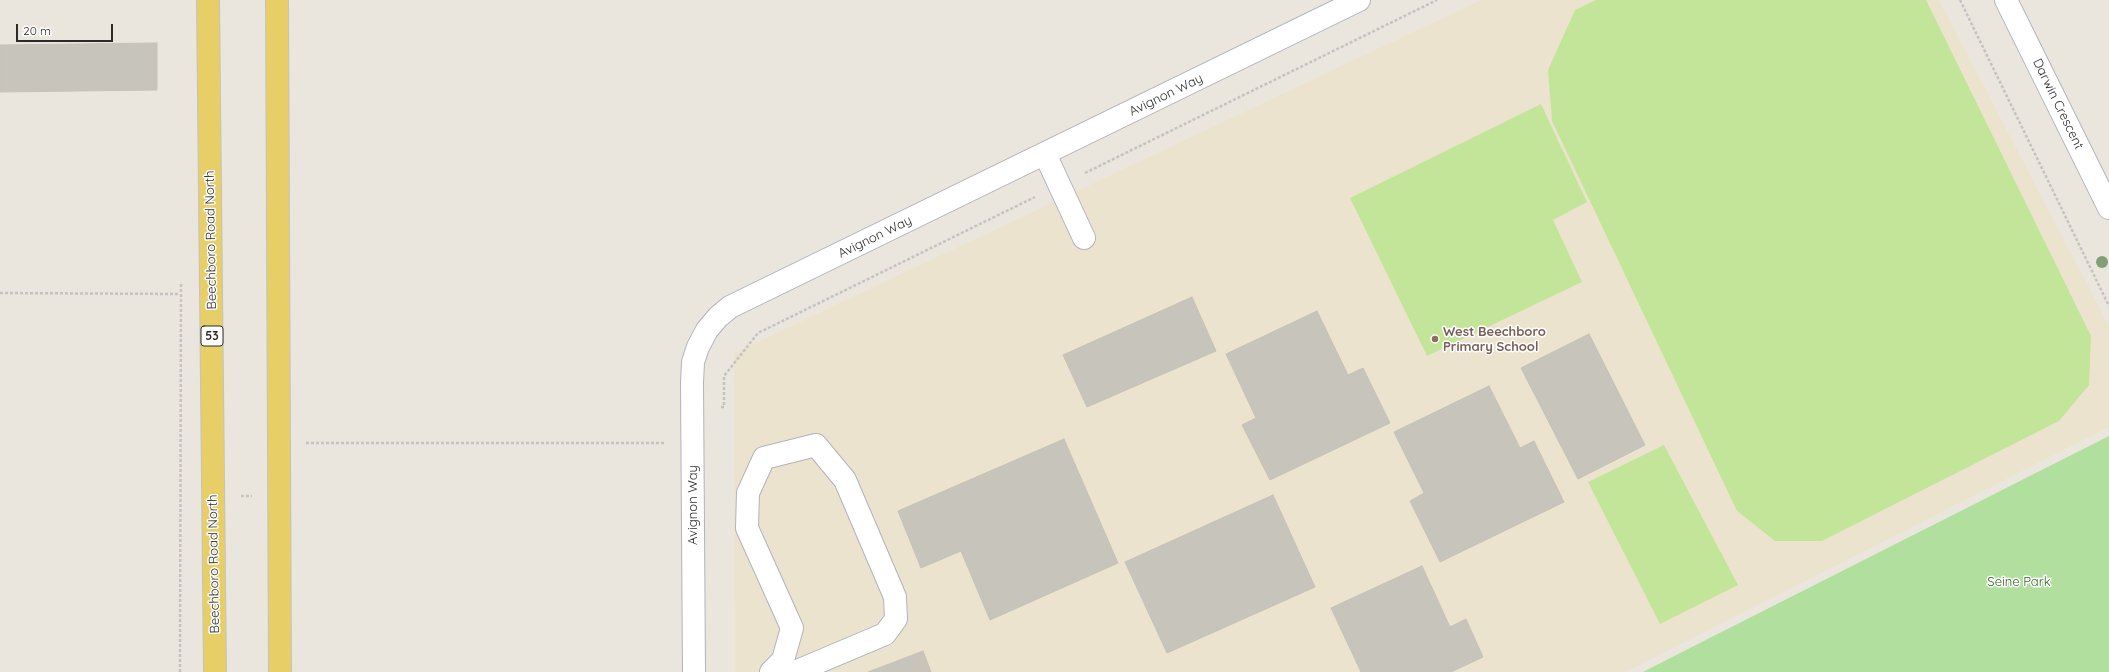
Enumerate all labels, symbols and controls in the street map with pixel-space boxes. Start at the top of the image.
scale bar [18,16,115,42]
text: 20 m [23,23,51,38]
street label: Darwin Crescent [2029,56,2087,152]
street label: Avignon Way [1127,70,1205,120]
street label: Beechboro Road North [202,170,220,310]
street label: Avignon Way [836,212,914,262]
place label: West Beechboro Primary School [1443,324,1546,355]
road number: 53 [201,326,223,346]
marker: West Beechboro Primary School [1430,334,1440,344]
street label: Avignon Way [685,465,701,545]
street label: Beechboro Road North [205,494,223,634]
park label: Seine Park [1987,574,2051,590]

